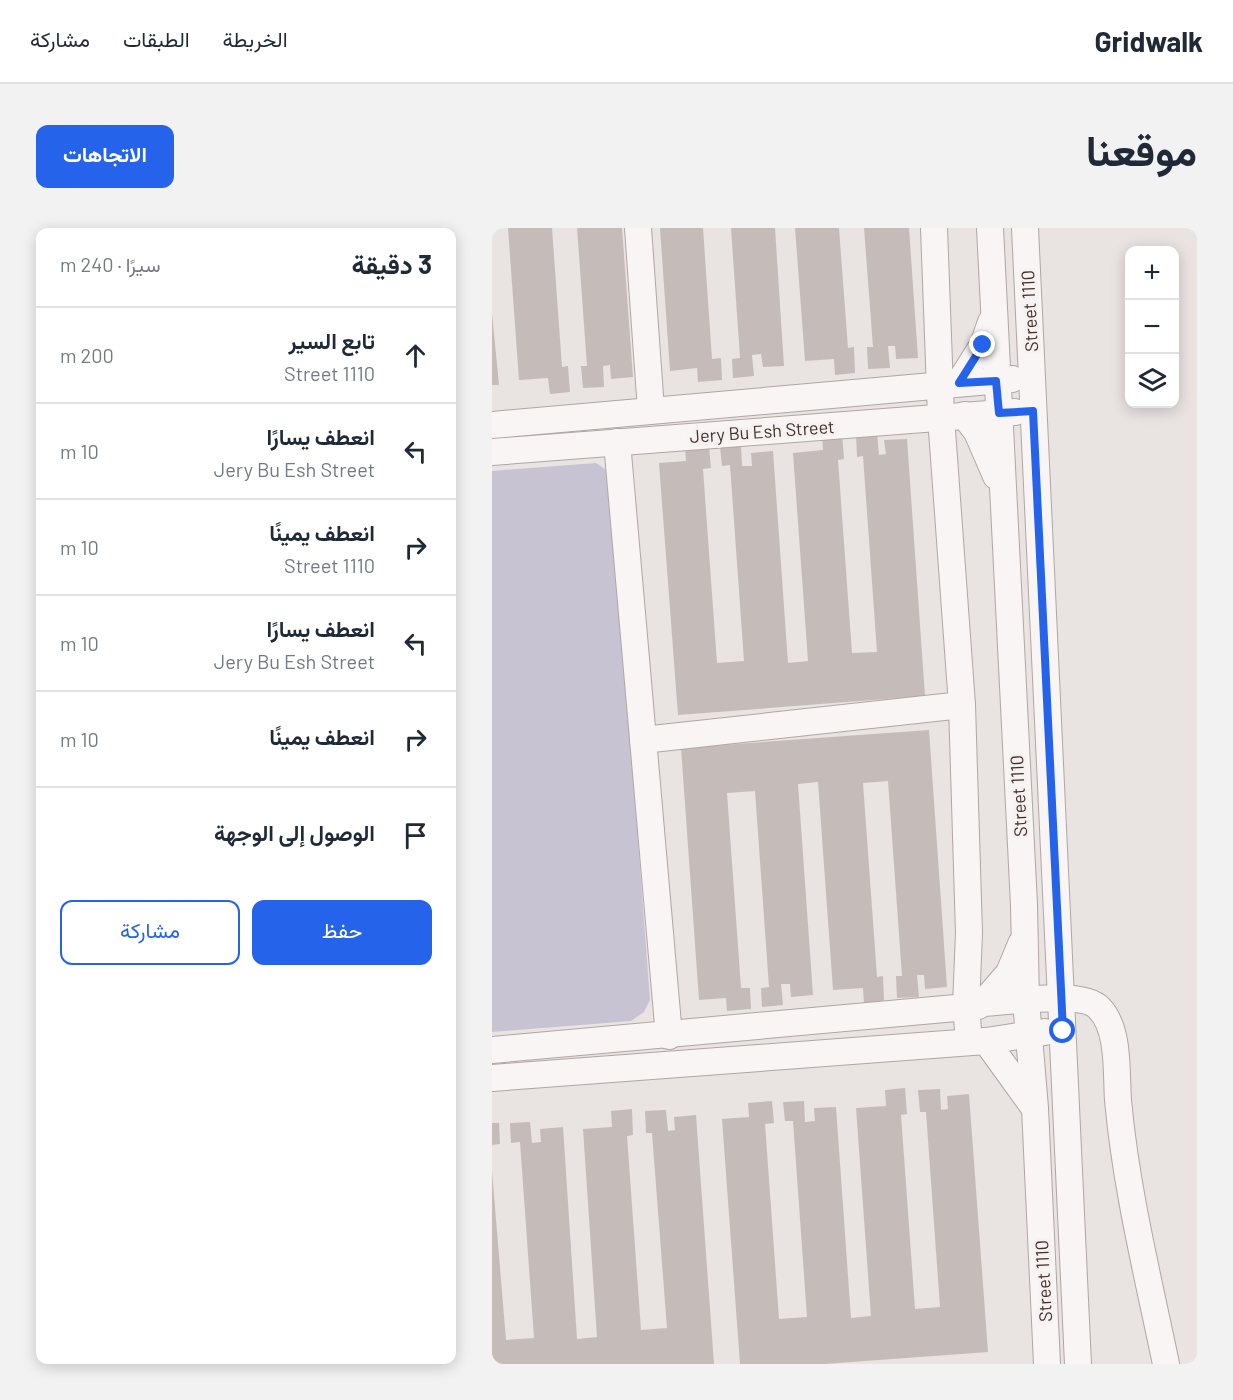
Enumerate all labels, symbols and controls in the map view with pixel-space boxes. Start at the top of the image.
text: Gridwalk [1094,24,1203,58]
text: مشاركة [30,26,90,51]
text: الطبقات [123,26,190,51]
text: الخريطة [223,26,288,51]
text: موقعنا [1086,124,1197,174]
button: الاتجاهات [36,125,174,188]
map controls [1125,246,1179,408]
button: + [1125,246,1179,300]
text: 3 دقيقة [351,248,432,279]
text: سيرًا · 240 m [60,252,161,276]
street label: Street 1110 [1016,270,1042,352]
button: − [1125,300,1179,354]
text: تابع السير [289,327,375,353]
route end [969,331,995,357]
icon: ahead [399,339,432,372]
text: 200 m [60,343,114,367]
button: layers [1125,354,1179,408]
text: Street 1110 [284,361,375,385]
street label: Jery Bu Esh Street [689,415,835,447]
text: انعطف يسارًا [266,423,375,449]
icon: left [399,435,432,468]
text: 10 m [60,439,99,463]
text: Jery Bu Esh Street [214,457,375,481]
text: انعطف يمينًا [269,519,375,545]
icon: right [399,531,432,564]
text: 10 m [60,535,99,559]
text: Street 1110 [284,553,375,577]
text: انعطف يسارًا [266,615,375,641]
icon: left [399,627,432,660]
text: 10 m [60,631,99,655]
text: Jery Bu Esh Street [214,649,375,673]
text: انعطف يمينًا [269,723,375,749]
icon: right [399,723,432,756]
text: 10 m [60,727,99,751]
street label: Street 1110 [1005,755,1031,837]
text: الوصول إلى الوجهة [214,819,375,845]
icon: arrive [399,819,432,852]
button: مشاركة [60,900,240,965]
button: حفظ [252,900,432,965]
route start [1049,1017,1075,1043]
street label: Street 1110 [1030,1240,1056,1322]

